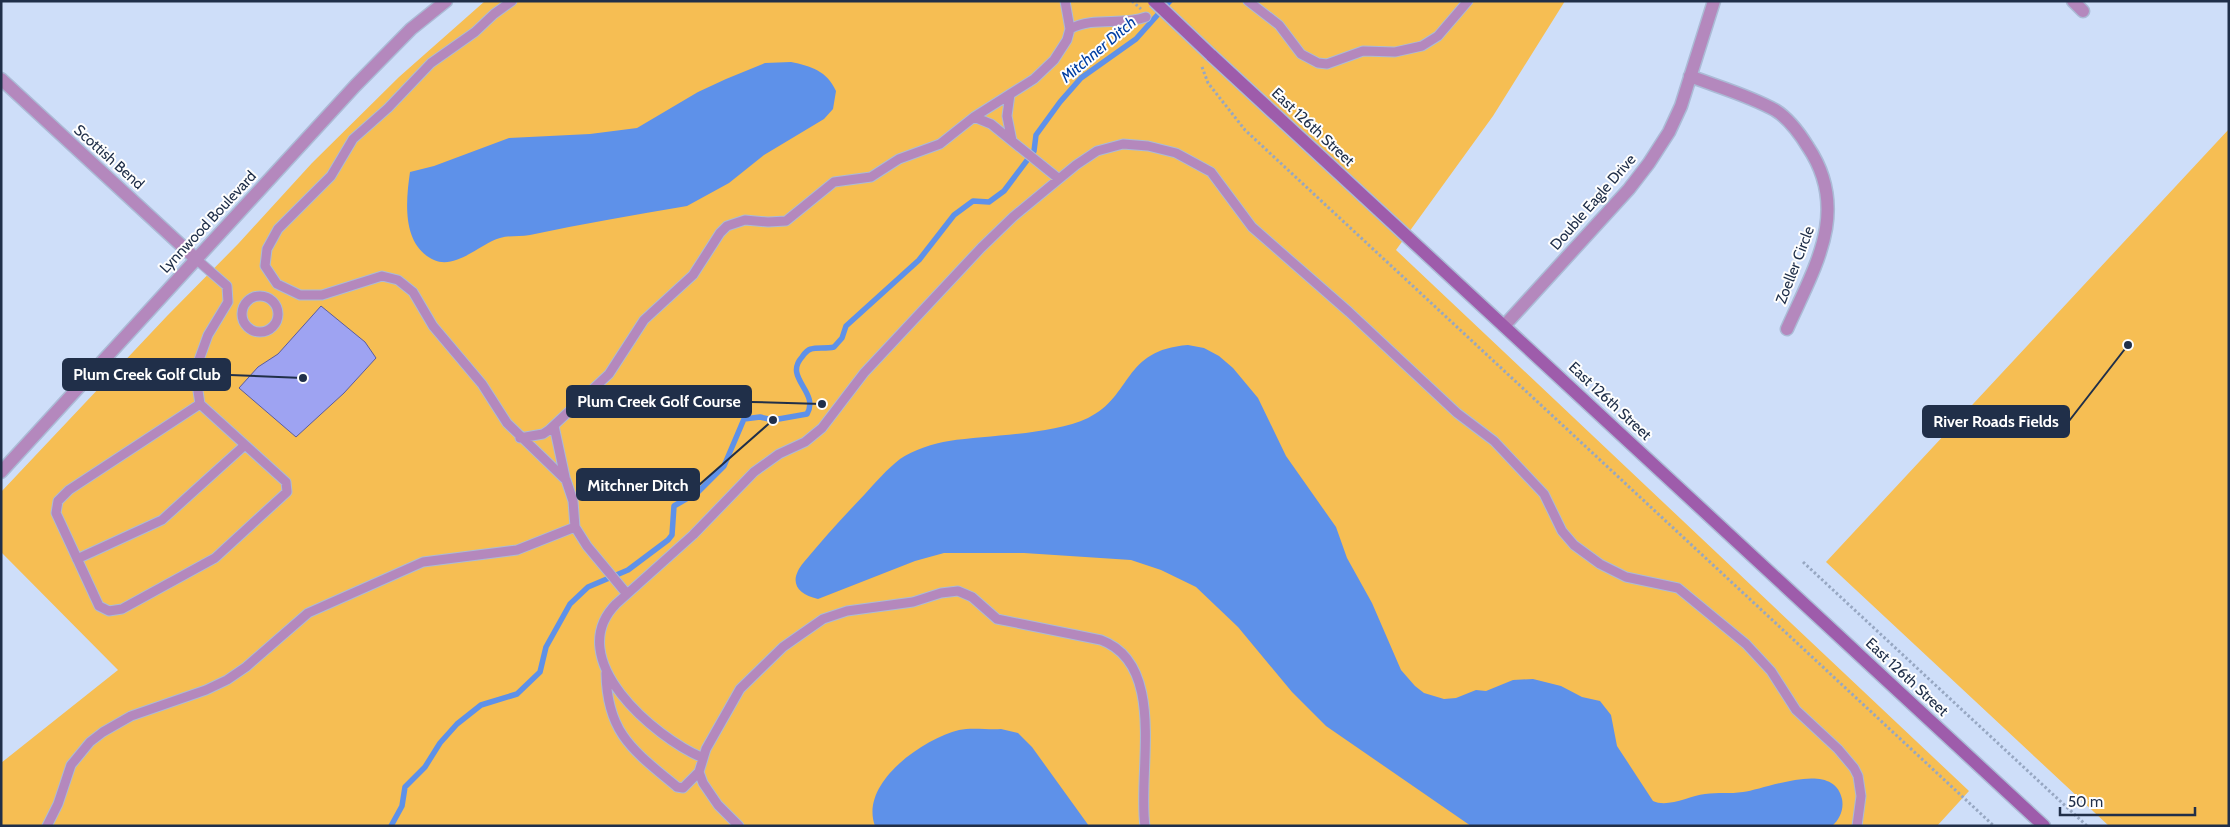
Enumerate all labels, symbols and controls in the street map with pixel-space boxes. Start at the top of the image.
water label: Mitchner Ditch [1056,12,1140,87]
street label: East 126th Street [1268,84,1358,170]
street label: Scottish Bend [70,121,148,193]
street label: Double Eagle Drive [1547,150,1640,254]
street label: Lynnwood Boulevard [156,167,260,277]
street label: Zoeller Circle [1772,223,1818,306]
street label: East 126th Street [1565,358,1655,444]
callout: Plum Creek Golf Club [63,359,230,390]
text: Plum Creek Golf Club [73,365,221,384]
callout: Plum Creek Golf Course [567,386,751,417]
text: Plum Creek Golf Course [577,392,741,411]
callout: River Roads Fields [1923,406,2069,437]
text: River Roads Fields [1933,412,2059,431]
callout: Mitchner Ditch [577,469,699,500]
text: Mitchner Ditch [587,476,689,495]
street label: East 126th Street [1862,634,1952,720]
scale bar [2060,784,2195,816]
text: 50 m [2068,793,2103,811]

